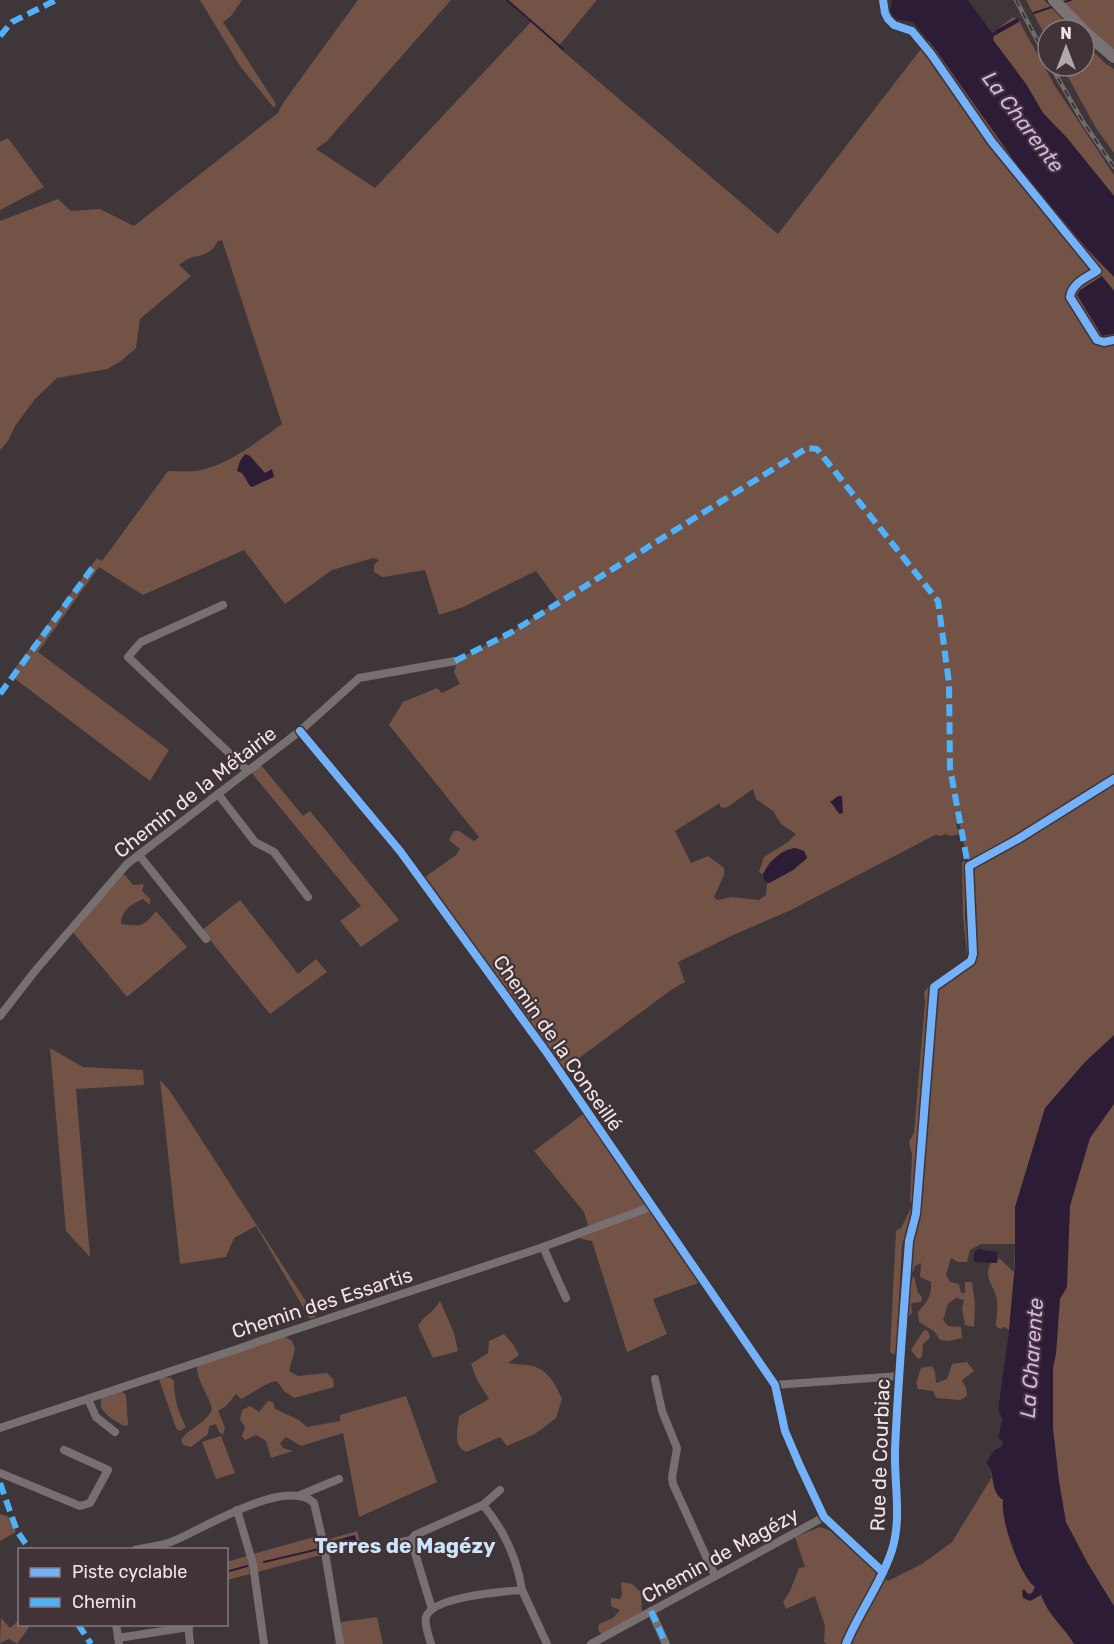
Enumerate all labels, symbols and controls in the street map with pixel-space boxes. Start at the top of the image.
north arrow [1036,18,1096,78]
text: N [1060,24,1072,43]
water label: La Charente [977,66,1070,177]
street label: Chemin de la Métairie [109,721,281,863]
street label: Chemin de la Conseillé [488,950,628,1136]
street label: Chemin des Essartis [229,1262,415,1344]
water label: La Charente [1015,1297,1048,1419]
street label: Rue de Courbiac [865,1378,895,1532]
street label: Chemin de Magézy [637,1502,803,1608]
district label: Terres de Magézy [314,1533,496,1558]
legend [18,1548,228,1626]
text: Piste cyclable [72,1561,187,1583]
text: Chemin [72,1591,136,1613]

